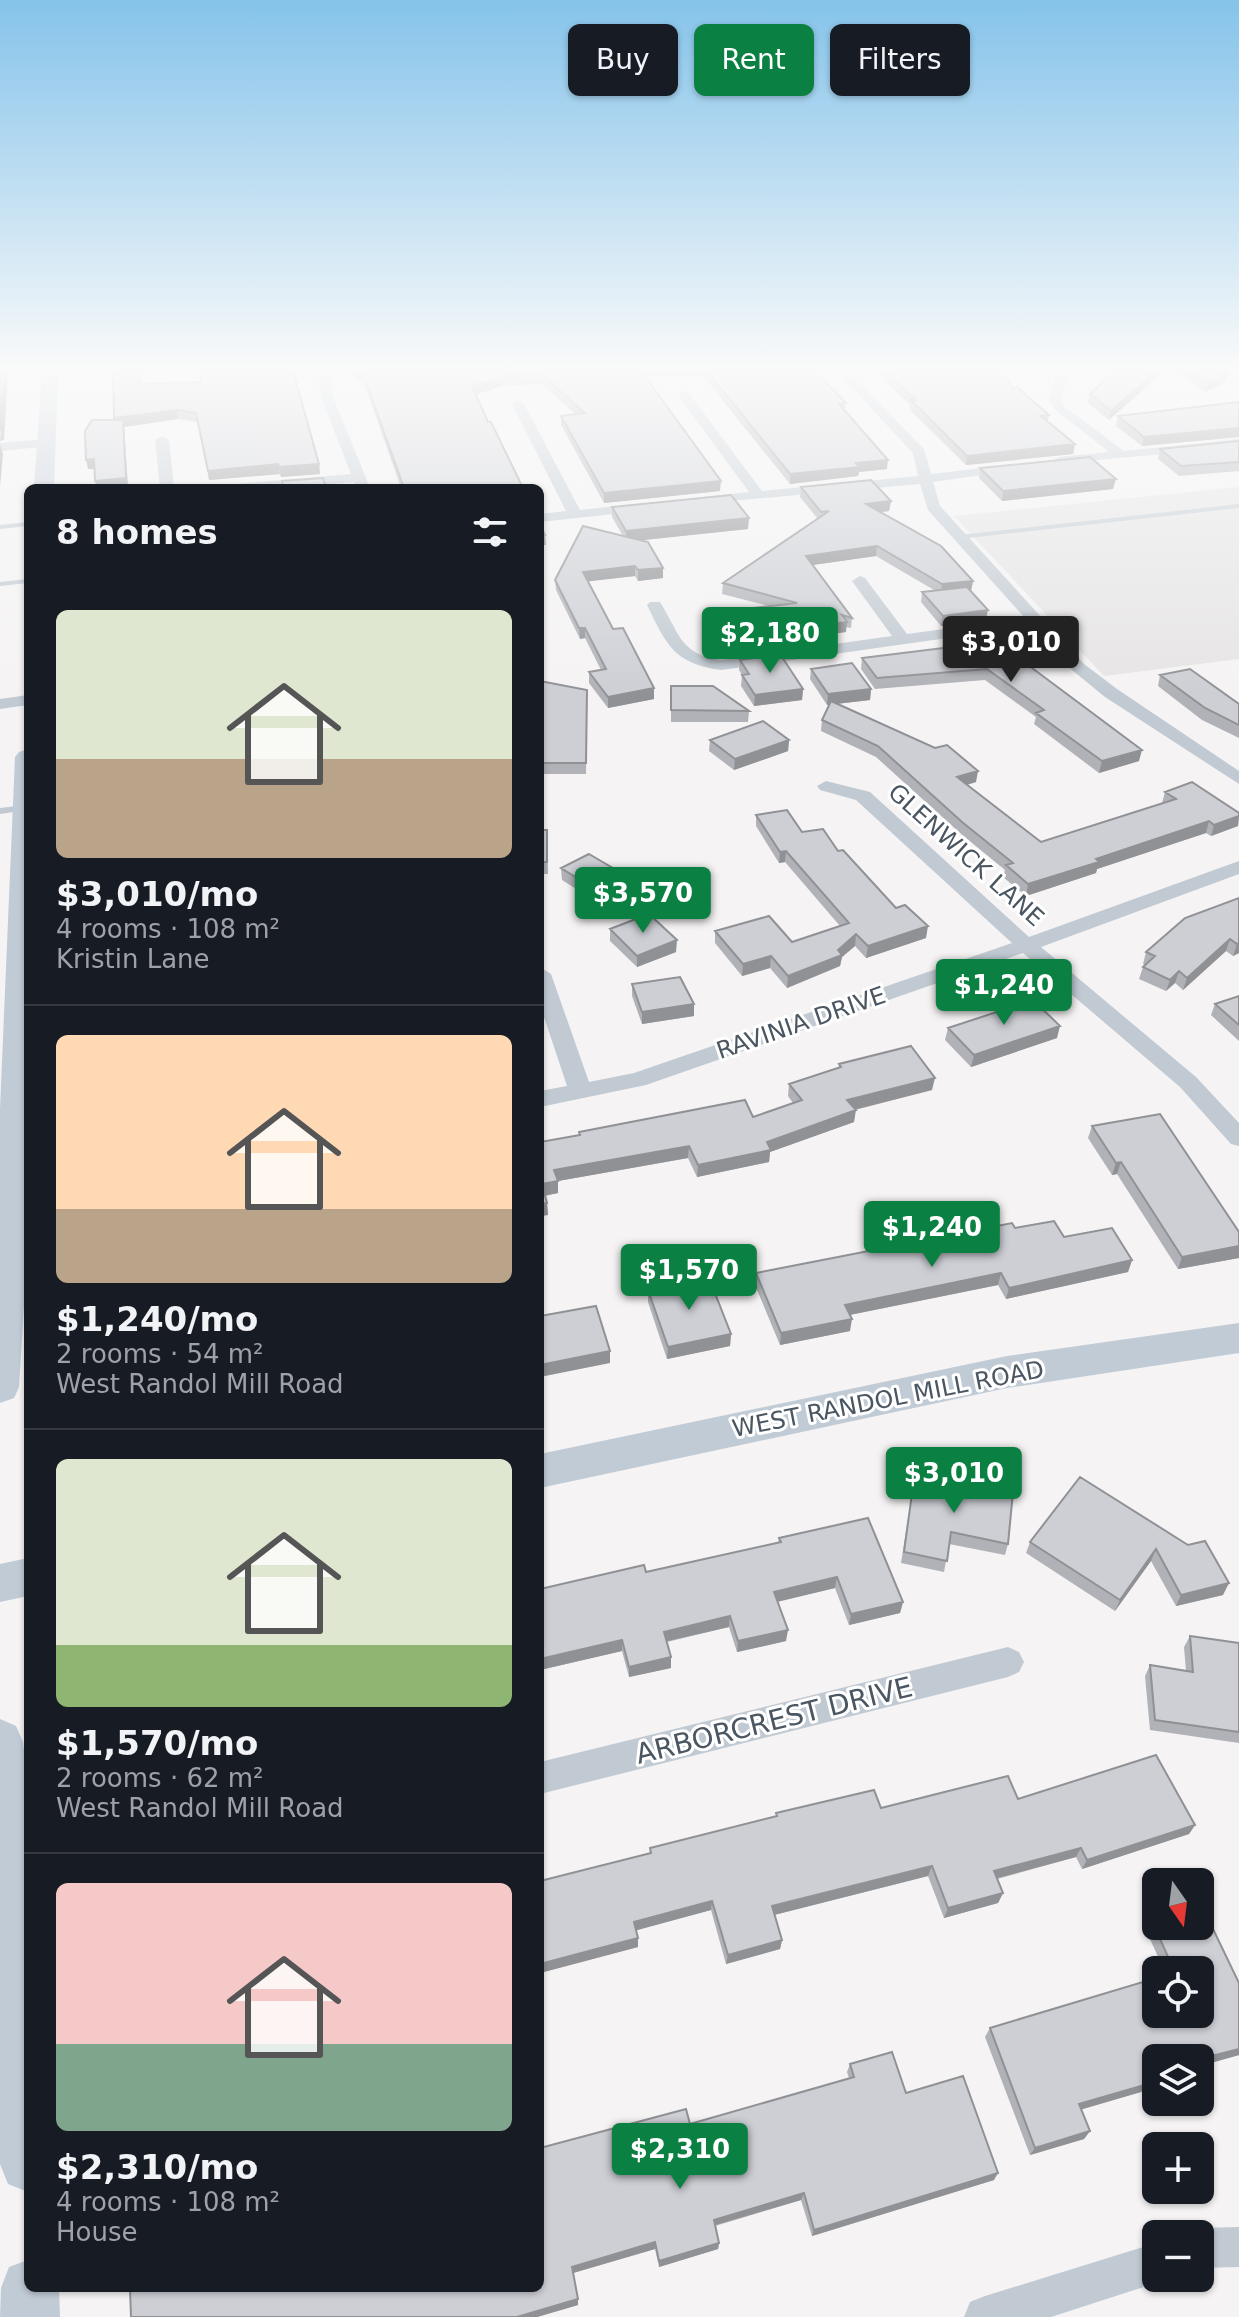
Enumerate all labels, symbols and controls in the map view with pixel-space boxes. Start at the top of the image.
chip: Buy [568,24,678,96]
chip: Rent [694,24,814,96]
chip: Filters [830,24,970,96]
icon: filters [468,510,512,554]
text: 8 homes [56,512,218,552]
pin: $2,180 [705,607,835,675]
pin: $3,010 [946,616,1076,684]
text: $2,180 [720,618,820,648]
text: $3,010 [961,627,1061,657]
icon: home [212,662,356,806]
street label: GLENWICK LANE [883,778,1049,932]
pin: $3,570 [578,867,708,935]
text: $3,010/mo [56,874,258,914]
text: $3,570 [593,878,693,908]
text: 4 rooms · 108 m² [56,914,280,944]
text: Kristin Lane [56,944,210,974]
pin: $1,240 [939,959,1069,1027]
text: $1,240 [954,970,1054,1000]
street label: RAVINIA DRIVE [713,981,889,1065]
icon: home [212,1087,356,1231]
pin: $1,240 [867,1201,997,1269]
text: $1,240 [882,1212,982,1242]
pin: $1,570 [624,1244,754,1312]
text: $1,570 [639,1255,739,1285]
text: $1,240/mo [56,1299,258,1339]
text: 2 rooms · 54 m² [56,1339,264,1369]
street label: WEST RANDOL MILL ROAD [730,1355,1046,1443]
text: West Randol Mill Road [56,1369,344,1399]
pin: $3,010 [889,1447,1019,1515]
text: $3,010 [904,1458,1004,1488]
icon: home [212,1511,356,1655]
street label: ARBORCREST DRIVE [632,1670,916,1771]
text: $1,570/mo [56,1723,258,1763]
text: 2 rooms · 62 m² [56,1763,264,1793]
text: West Randol Mill Road [56,1793,344,1823]
north arrow [1142,1868,1214,1940]
map controls [1142,1868,1214,2292]
icon: home [212,1935,356,2079]
button: locate [1142,1956,1214,2028]
button: layers [1142,2044,1214,2116]
pin: $2,310 [615,2123,745,2191]
button: + [1142,2132,1214,2204]
text: $2,310 [630,2134,730,2164]
text: $2,310/mo [56,2147,258,2187]
text: 4 rooms · 108 m² [56,2187,280,2217]
text: House [56,2217,137,2247]
button: − [1142,2220,1214,2292]

